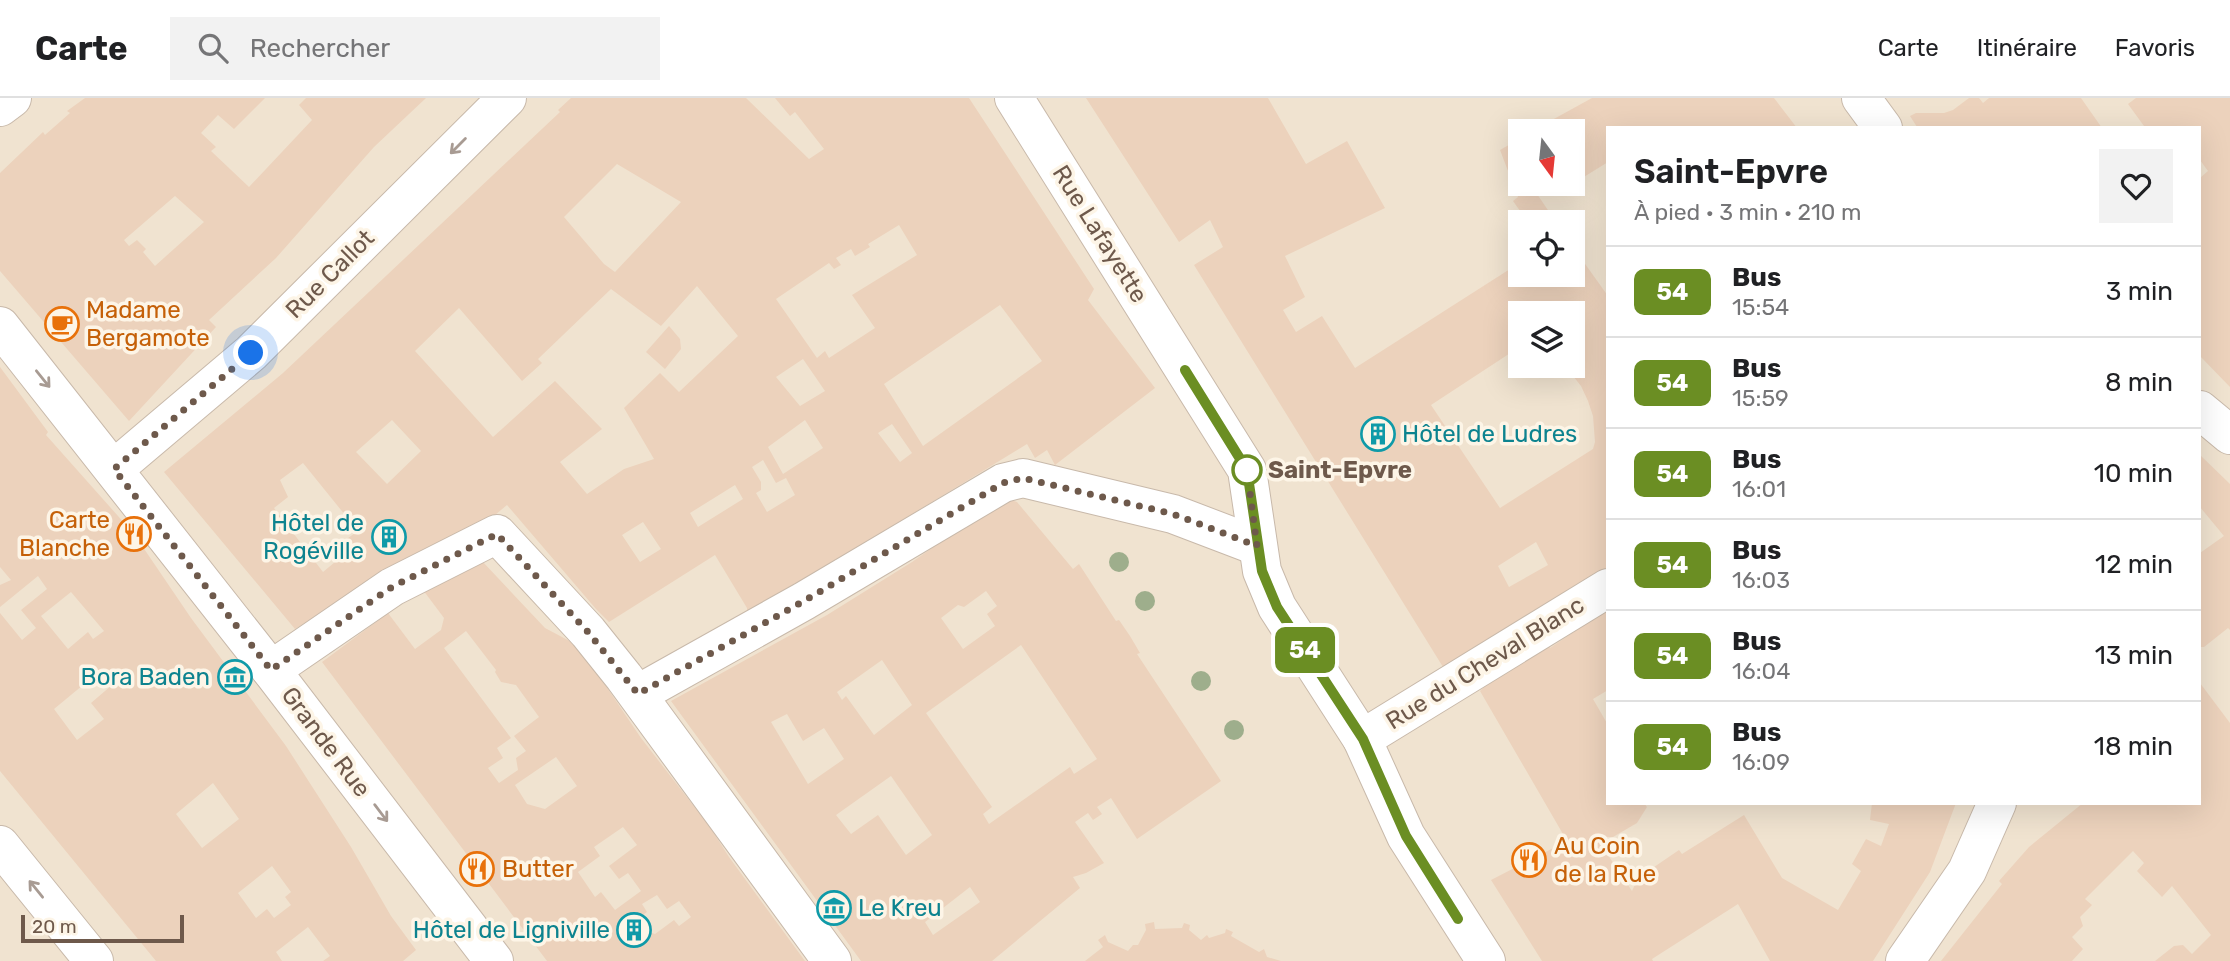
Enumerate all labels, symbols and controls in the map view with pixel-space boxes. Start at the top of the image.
search box [170,17,660,80]
text: Carte [35,29,128,68]
icon: search [194,29,232,67]
text: Rechercher [250,33,390,64]
text: Carte [1878,34,1939,62]
text: Itinéraire [1977,34,2077,62]
text: Favoris [2115,34,2195,62]
north arrow [1508,119,1586,196]
map controls [1508,119,1585,378]
one-way arrow [450,137,467,154]
button: heart [2099,149,2173,223]
text: Saint-Epvre [1634,152,1828,191]
street label: Rue Lafayette [1047,160,1153,308]
text: À pied · 3 min · 210 m [1634,198,1861,226]
button: locate [1508,210,1585,287]
street label: Rue Callot [280,224,380,324]
text: Bus [1732,262,1781,293]
text: 3 min [2106,276,2173,307]
text: 54 [1657,278,1688,306]
text: 15:54 [1732,293,1789,321]
place label: Madame Bergamote [86,296,210,352]
button: layers [1508,301,1585,378]
cafe icon: Madame Bergamote [43,305,81,343]
your location [233,335,268,370]
text: Bus [1732,353,1781,384]
text: 8 min [2105,367,2173,398]
text: 54 [1657,369,1688,397]
one-way arrow [35,370,50,388]
text: 15:59 [1732,384,1789,412]
building icon: Hôtel de Ludres [1359,415,1397,453]
place label: Hôtel de Ludres [1402,420,1577,448]
text: Bus [1732,444,1781,475]
marker: Saint-Epvre [1232,455,1262,485]
place label: Saint-Epvre [1268,456,1412,484]
text: 10 min [2094,458,2173,489]
text: 54 [1657,460,1688,488]
text: 16:01 [1732,475,1786,503]
place label: Carte Blanche [19,506,110,562]
place label: Hôtel de Rogéville [263,509,364,565]
restaurant icon: Carte Blanche [115,515,153,553]
building icon: Hôtel de Rogéville [370,518,408,556]
text: Bus [1732,535,1781,566]
text: 12 min [2095,549,2173,580]
text: 54 [1657,551,1688,579]
text: 16:03 [1732,566,1790,594]
street label: Rue du Cheval Blanc [1381,591,1589,735]
text: Bus [1732,626,1781,657]
line badge: 54 [1274,627,1336,673]
text: 54 [1289,636,1321,664]
text: 13 min [2095,640,2173,671]
text: 54 [1657,642,1688,670]
text: 16:04 [1732,657,1791,685]
museum icon: Bora Baden [216,658,254,696]
place label: Bora Baden [81,663,210,691]
street label: Grande Rue [276,682,376,802]
text: Bus [1732,717,1781,748]
text: 18 min [2094,731,2173,762]
text: 54 [1657,733,1688,761]
text: 16:09 [1732,748,1790,776]
one-way arrow [373,804,388,822]
place label: Au Coin de la Rue [1554,832,1656,888]
restaurant icon: Au Coin de la Rue [1510,841,1548,879]
restaurant icon: Butter [458,850,496,888]
place label: Butter [502,855,574,883]
one-way arrow [28,880,43,898]
museum icon: Le Kreu [815,889,853,927]
place label: Le Kreu [858,894,942,922]
building icon: Hôtel de Ligniville [615,911,653,949]
scale bar [21,912,184,944]
text: 20 m [32,915,77,938]
place label: Hôtel de Ligniville [413,916,610,944]

